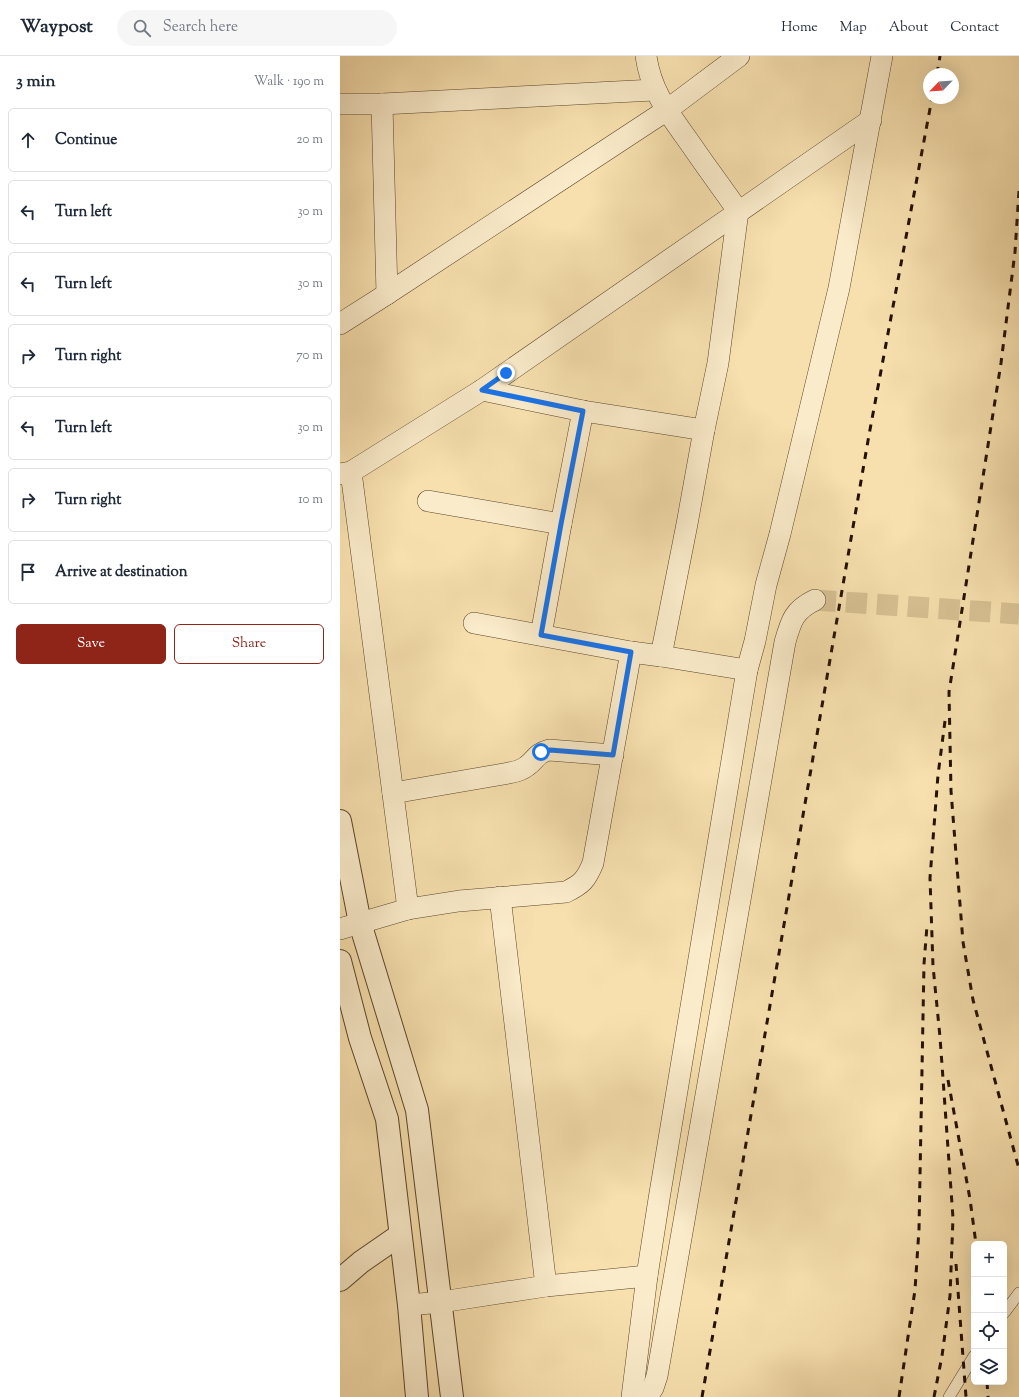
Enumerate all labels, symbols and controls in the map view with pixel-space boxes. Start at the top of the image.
search box [117,10,397,46]
text: Waypost [20,14,93,41]
icon: search [131,17,153,39]
text: Search here [163,17,238,38]
text: Home [781,18,818,38]
text: Map [840,18,867,38]
text: About [889,18,928,38]
text: Contact [950,18,999,38]
north arrow [923,68,959,104]
text: 3 min [16,70,55,94]
text: Walk · 190 m [254,73,324,91]
icon: ahead [17,129,39,151]
text: Continue [55,130,117,151]
text: 20 m [297,131,323,149]
icon: left [17,201,39,223]
text: Turn left [55,202,112,223]
text: 30 m [297,203,323,221]
icon: left [17,273,39,295]
text: Turn left [55,274,112,295]
text: 30 m [297,275,323,293]
icon: right [17,345,39,367]
text: Turn right [55,346,121,367]
text: 70 m [296,347,323,365]
route end [497,364,515,382]
icon: left [17,417,39,439]
text: Turn left [55,418,112,439]
text: 30 m [297,419,323,437]
icon: right [17,489,39,511]
text: Turn right [55,490,121,511]
text: 10 m [298,491,323,509]
icon: arrive [17,561,39,583]
text: Arrive at destination [55,562,188,583]
button: Save [16,624,166,664]
button: Share [174,624,324,664]
route start [532,743,550,761]
map controls [971,1241,1007,1385]
button: + [971,1241,1007,1277]
button: − [971,1277,1007,1313]
button: locate [971,1313,1007,1349]
button: layers [971,1349,1007,1385]

